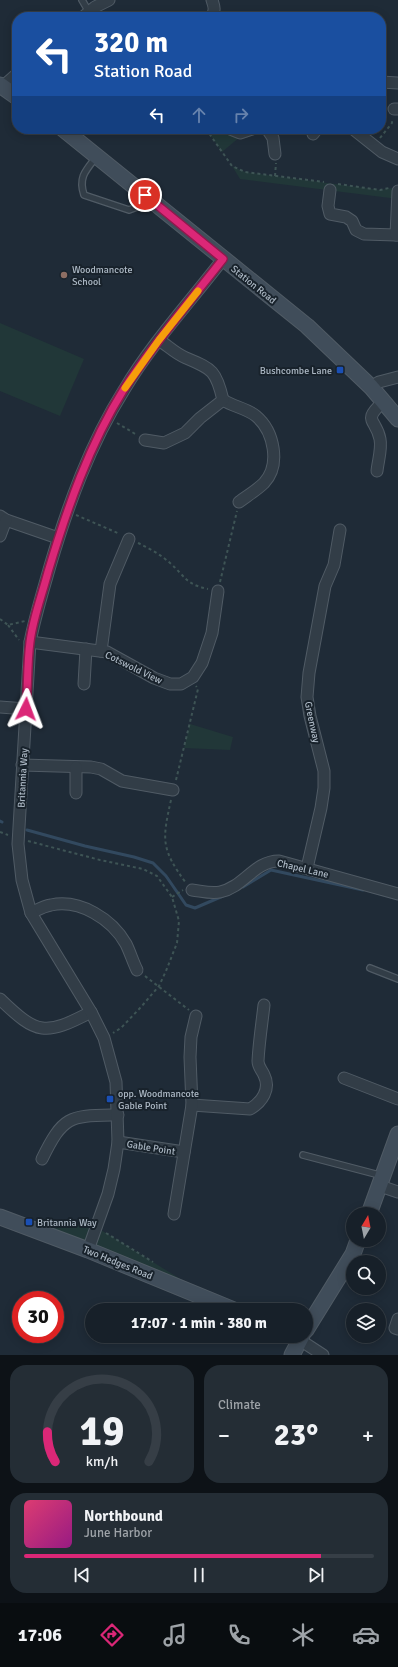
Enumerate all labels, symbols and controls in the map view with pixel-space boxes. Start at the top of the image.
text: 320 m [94,26,168,60]
icon: left [28,28,80,80]
text: Station Road [94,60,192,82]
icon: left [146,104,168,126]
icon: ahead [188,104,210,126]
icon: right [230,104,252,126]
pin [128,178,162,212]
icon: arrive [134,184,156,206]
street label: Station Road [228,263,278,307]
place label: Woodmancote School [72,264,132,288]
marker: Woodmancote School [59,270,69,280]
place label: Bushcombe Lane [260,365,332,377]
marker: Bushcombe Lane [335,365,345,375]
street label: Cotswold View [103,649,165,687]
position arrow [5,688,47,730]
street label: Greenway [302,700,322,744]
street label: Britannia Way [15,748,31,808]
street label: Chapel Lane [276,857,330,881]
place label: opp. Woodmancote Gable Point [118,1088,199,1112]
marker: opp. Woodmancote Gable Point [105,1094,115,1104]
street label: Gable Point [126,1138,177,1158]
north arrow [346,1207,386,1247]
map controls [346,1207,386,1343]
marker: Britannia Way [24,1217,34,1227]
place label: Britannia Way [37,1217,97,1229]
street label: Two Hedges Road [81,1243,154,1282]
button: search [346,1255,386,1295]
speed limit sign: 30 [12,1291,64,1343]
button: layers [346,1303,386,1343]
text: 17:07 · 1 min · 380 m [131,1314,267,1332]
text: Climate [218,1397,261,1413]
text: 19 [80,1406,124,1457]
text: 23° [274,1417,318,1454]
text: − [218,1422,230,1449]
text: + [362,1422,374,1449]
text: km/h [86,1453,118,1470]
text: Northbound [84,1507,163,1525]
text: June Harbor [84,1525,152,1541]
icon: previous [71,1564,93,1586]
icon: pause [188,1564,210,1586]
icon: next [305,1564,327,1586]
icon: directions [98,1621,126,1649]
icon: music [161,1621,189,1649]
icon: phone [225,1621,253,1649]
icon: climate [289,1621,317,1649]
icon: car [352,1621,380,1649]
text: 17:06 [18,1624,62,1646]

